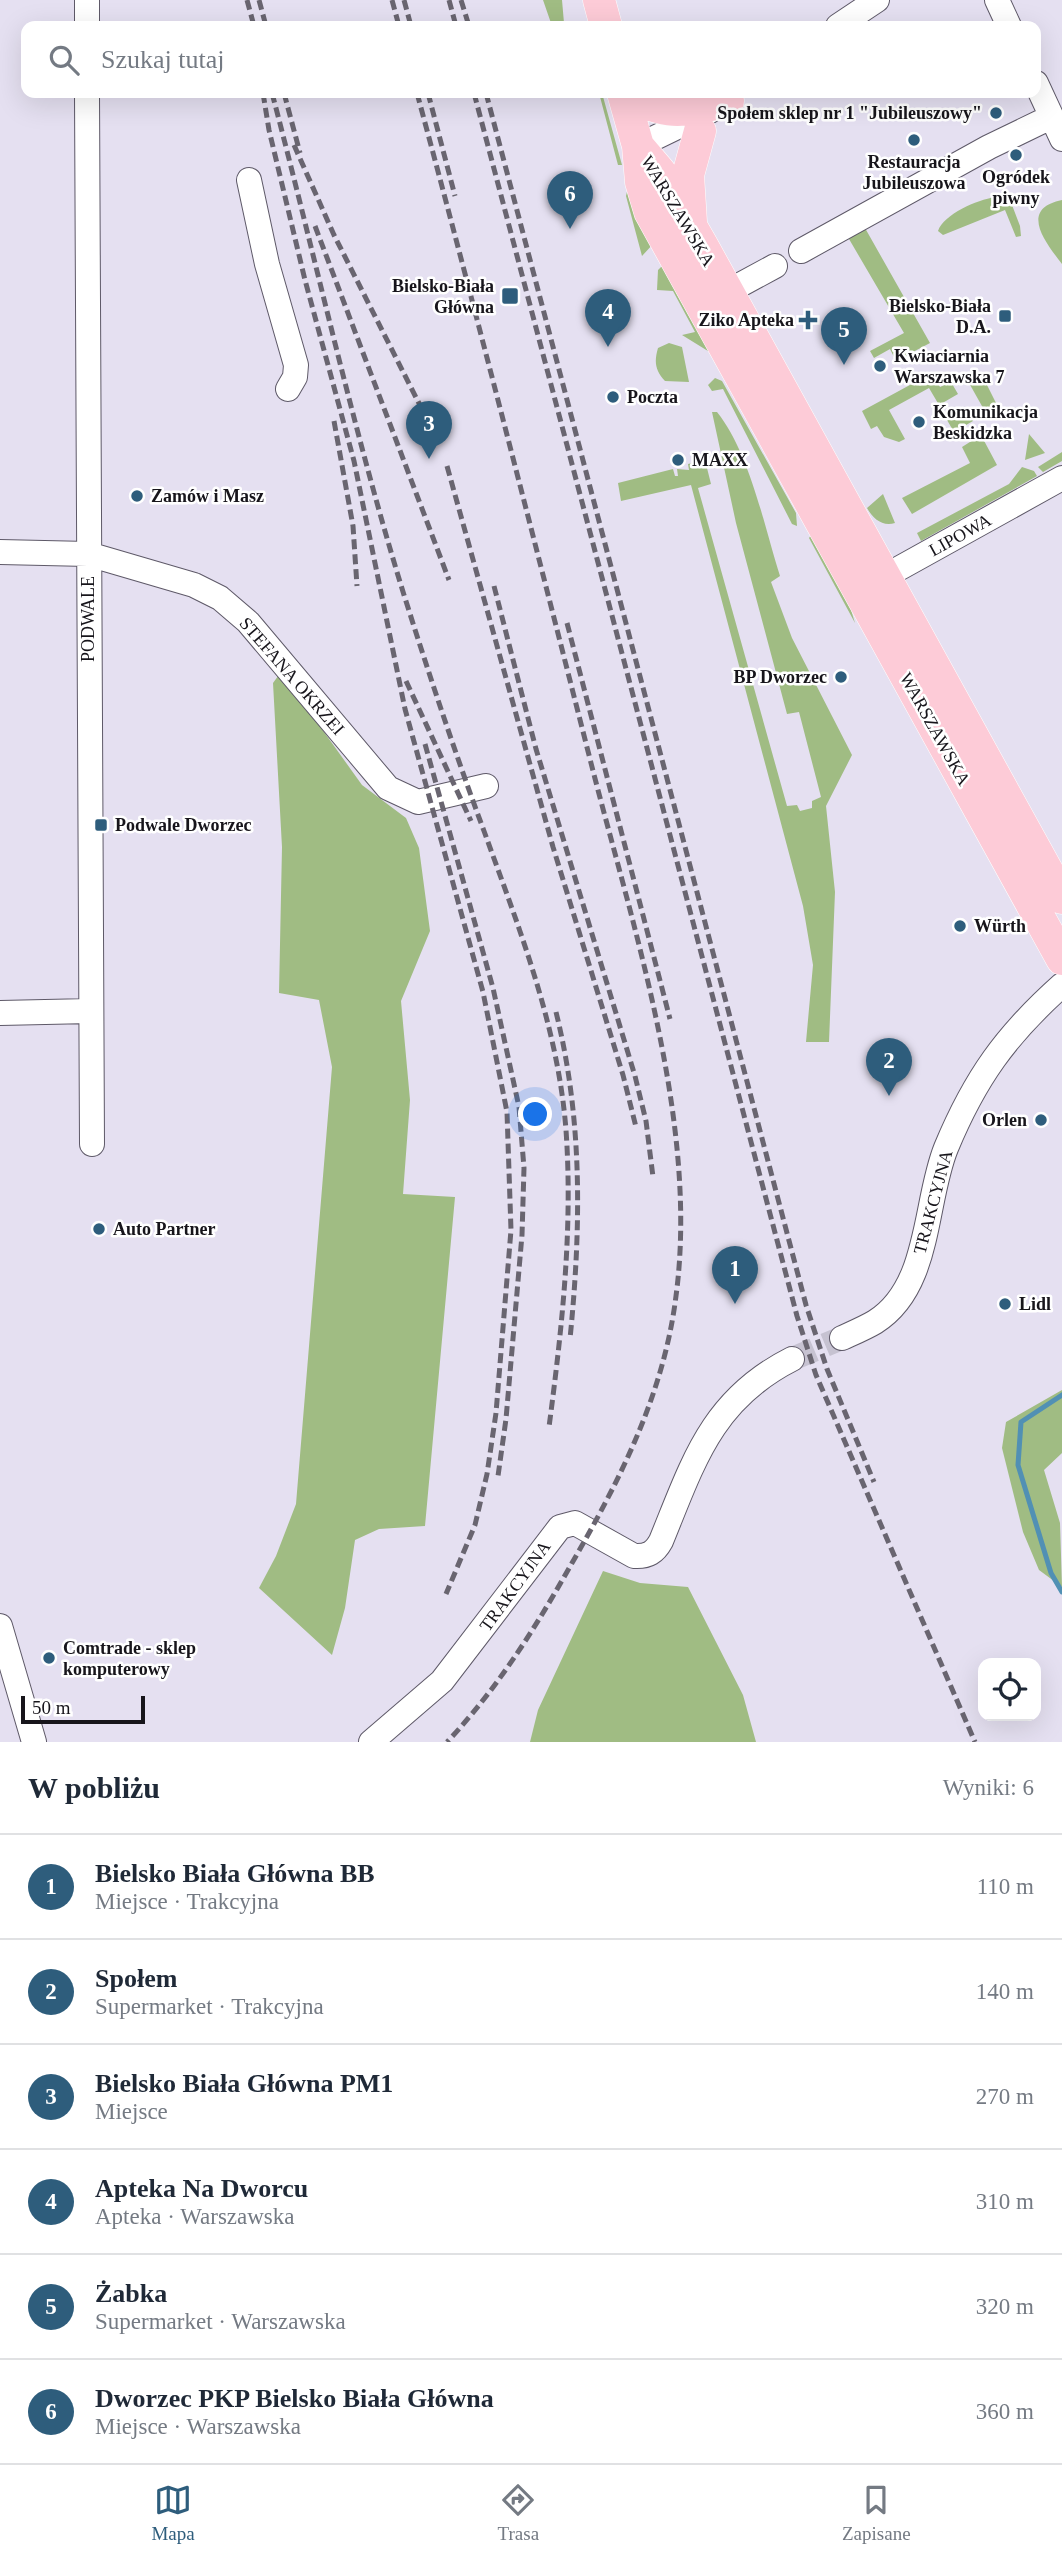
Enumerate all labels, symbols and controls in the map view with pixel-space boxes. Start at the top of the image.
search box [21,21,1041,98]
icon: search [45,41,83,79]
text: Szukaj tutaj [101,45,224,74]
place label: Społem sklep nr 1 "Jubileuszowy" [717,103,982,123]
marker: Społem sklep nr 1 "Jubileuszowy" [988,105,1004,121]
marker: Restauracja Jubileuszowa [906,132,922,148]
marker: Ogródek piwny [1008,147,1024,163]
street label: WARSZAWSKA [637,152,719,270]
place label: Restauracja Jubileuszowa [862,152,966,193]
place label: Ogródek piwny [982,167,1050,208]
pin: 6 [547,171,593,229]
place label: Bielsko-Biała Główna [392,276,494,317]
marker: Bielsko-Biała Główna [500,286,520,306]
pin: 4 [585,289,631,347]
place label: Bielsko-Biała D.A. [889,296,991,337]
pin: 5 [821,307,867,365]
marker: Bielsko-Biała D.A. [997,308,1013,324]
place label: Ziko Apteka [698,310,794,330]
marker: Ziko Apteka [800,312,816,328]
place label: Kwiaciarnia Warszawska 7 [894,346,1005,387]
marker: Kwiaciarnia Warszawska 7 [872,358,888,374]
place label: Poczta [627,387,678,407]
marker: Poczta [605,389,621,405]
pin: 3 [406,401,452,459]
place label: Komunikacja Beskidzka [933,402,1038,443]
marker: Komunikacja Beskidzka [911,414,927,430]
place label: MAXX [692,450,748,470]
marker: MAXX [670,452,686,468]
place label: Zamów i Masz [151,486,264,506]
marker: Zamów i Masz [129,488,145,504]
street label: LIPOWA [925,510,995,560]
street label: PODWALE [78,576,98,662]
street label: STEFANA OKRZEI [236,613,348,739]
place label: BP Dworzec [734,667,827,687]
marker: BP Dworzec [833,669,849,685]
street label: WARSZAWSKA [896,669,974,789]
place label: Podwale Dworzec [115,815,251,835]
marker: Podwale Dworzec [93,817,109,833]
place label: Würth [974,916,1026,936]
marker: Würth [952,918,968,934]
pin: 2 [866,1038,912,1096]
your location [518,1097,552,1131]
place label: Orlen [982,1110,1027,1130]
marker: Orlen [1033,1112,1049,1128]
street label: TRAKCYJNA [909,1148,957,1256]
place label: Auto Partner [113,1219,215,1239]
marker: Auto Partner [91,1221,107,1237]
pin: 1 [712,1246,758,1304]
place label: Lidl [1019,1294,1051,1314]
marker: Lidl [997,1296,1013,1312]
street label: TRAKCYJNA [475,1537,555,1635]
place label: Comtrade - sklep komputerowy [63,1638,196,1679]
marker: Comtrade - sklep komputerowy [41,1650,57,1666]
map controls [978,1658,1041,1721]
button: locate [978,1658,1041,1721]
scale bar [21,1693,145,1725]
text: 50 m [32,1697,71,1718]
text: W pobliżu [28,1771,160,1804]
text: Wyniki: 6 [943,1775,1034,1800]
text: Bielsko Biała Główna BB [95,1859,375,1888]
text: 1 [45,1874,57,1899]
text: 110 m [977,1874,1034,1899]
text: Miejsce · Trakcyjna [95,1889,279,1914]
text: Społem [95,1964,177,1993]
text: 2 [45,1979,57,2004]
text: 140 m [976,1979,1034,2004]
text: Supermarket · Trakcyjna [95,1994,324,2019]
text: Bielsko Biała Główna PM1 [95,2069,393,2098]
text: 3 [45,2084,57,2109]
text: 270 m [976,2084,1034,2109]
text: Miejsce [95,2099,168,2124]
text: Apteka Na Dworcu [95,2174,308,2203]
text: 4 [45,2189,57,2214]
text: 310 m [976,2189,1034,2214]
text: Apteka · Warszawska [95,2204,295,2229]
text: Żabka [95,2279,167,2308]
text: 5 [45,2294,57,2319]
text: 320 m [976,2294,1034,2319]
text: Supermarket · Warszawska [95,2309,346,2334]
text: Dworzec PKP Bielsko Biała Główna [95,2384,494,2413]
text: 6 [45,2399,57,2424]
text: 360 m [976,2399,1034,2424]
text: Miejsce · Warszawska [95,2414,301,2439]
tab: Mapa [151,2481,195,2545]
tab: Trasa [498,2481,539,2545]
tab: Zapisane [842,2481,911,2545]

